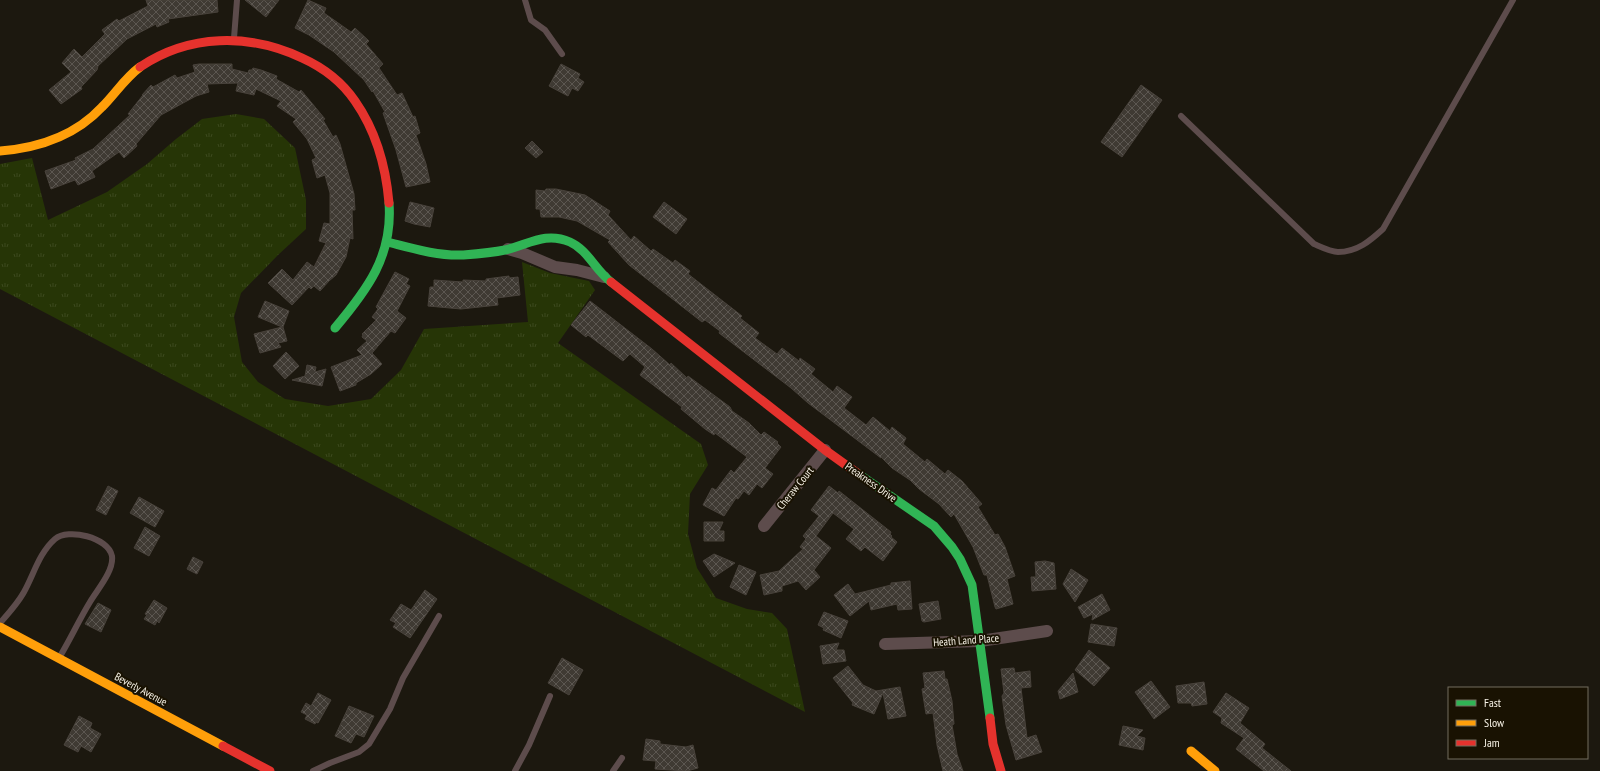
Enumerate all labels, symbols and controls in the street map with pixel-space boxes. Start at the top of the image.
street label: Preakness Drive [842,459,900,505]
street label: Cheraw Court [774,464,816,512]
street label: Heath Land Place [933,631,1000,649]
street label: Beverly Avenue [112,669,170,709]
legend [1448,687,1588,759]
text: Fast [1484,695,1502,710]
text: Slow [1484,715,1505,730]
text: Jam [1483,735,1500,750]

